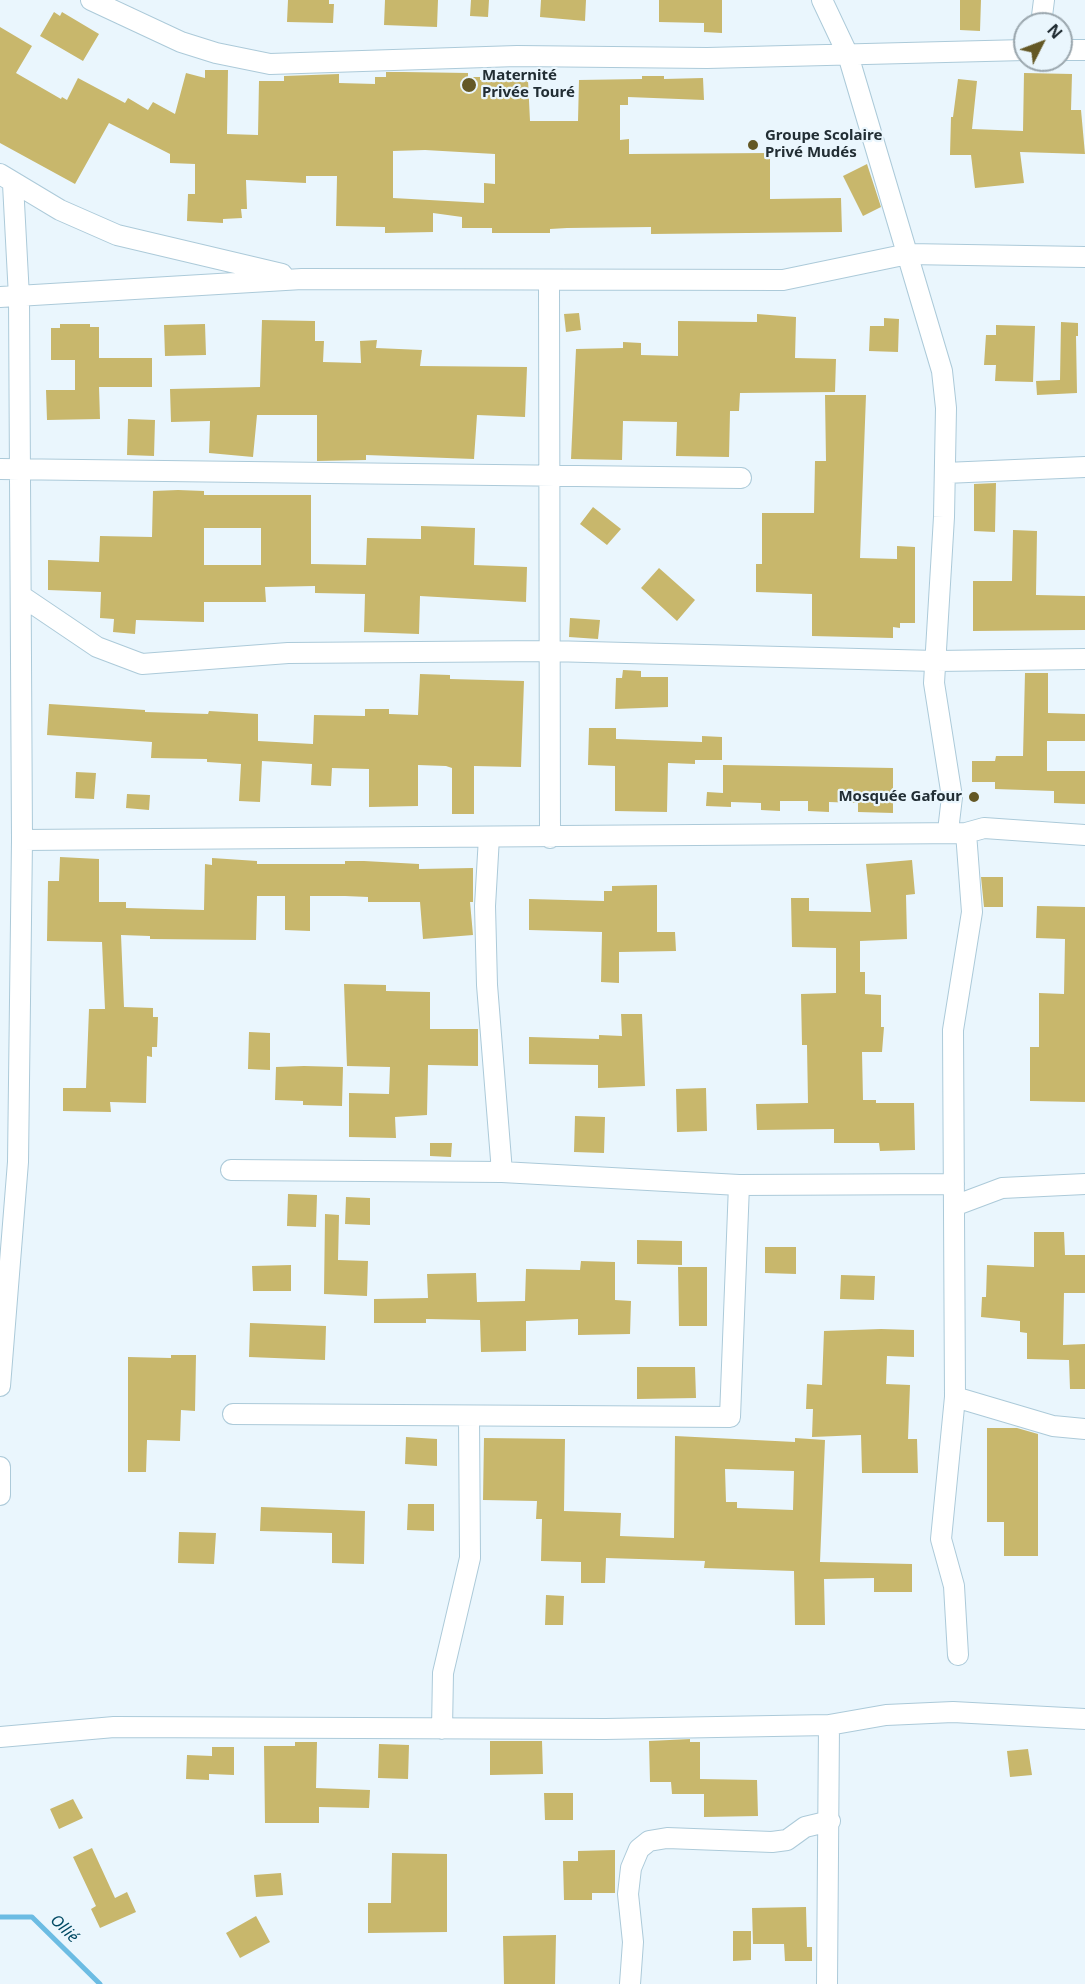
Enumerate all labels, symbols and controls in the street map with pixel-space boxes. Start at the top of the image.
north arrow [1013,12,1073,72]
text: N [1042,19,1067,43]
place label: Maternité Privée Touré [482,67,575,102]
marker: Maternité Privée Touré [460,76,478,94]
place label: Groupe Scolaire Privé Mudés [765,127,882,162]
marker: Groupe Scolaire Privé Mudés [746,138,760,152]
place label: Mosquée Gafour [838,788,962,806]
marker: Mosquée Gafour [967,790,981,804]
water label: Ollié [46,1911,82,1947]

